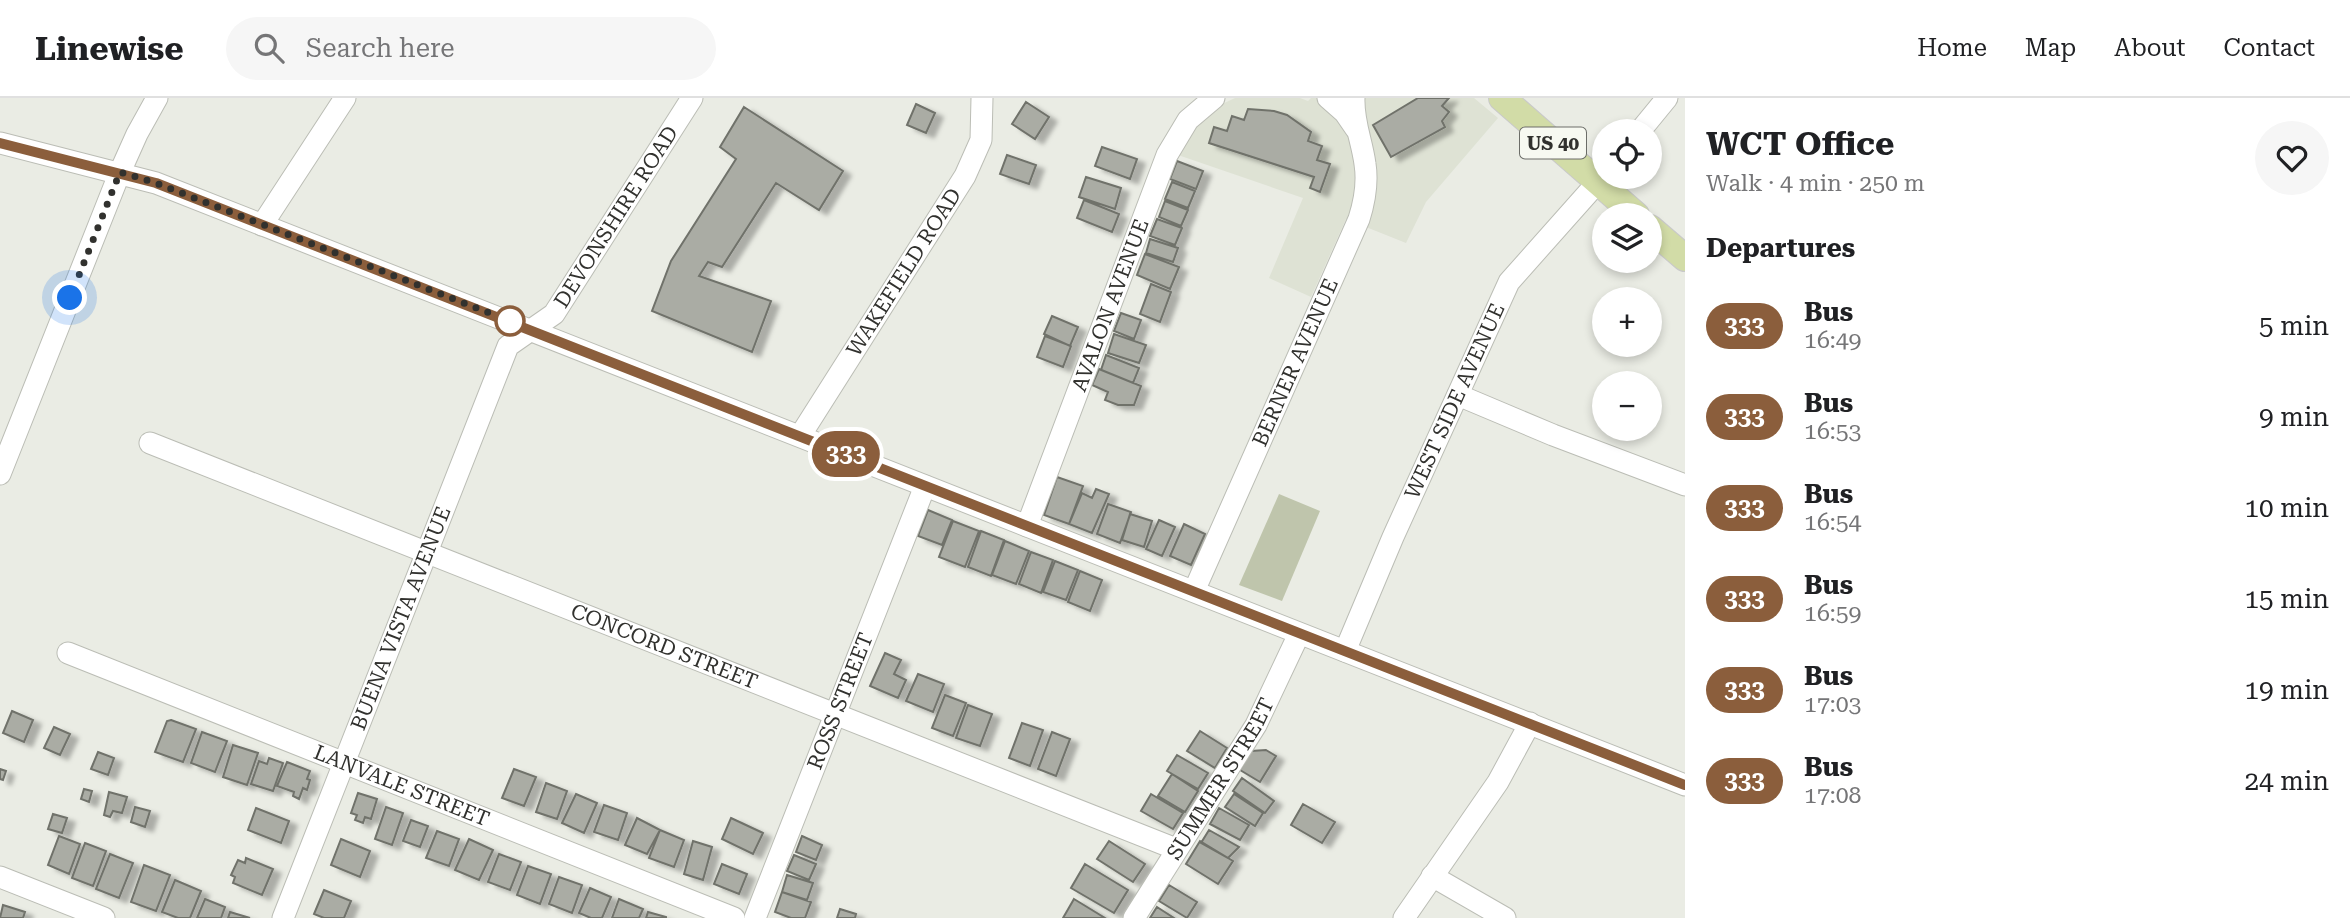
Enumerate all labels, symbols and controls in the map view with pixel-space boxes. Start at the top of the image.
search box [226,17,716,80]
text: Linewise [35,29,184,68]
icon: search [250,29,288,67]
text: Search here [306,33,455,63]
text: Home [1917,34,1987,62]
text: Map [2025,34,2076,62]
text: About [2114,34,2185,62]
text: Contact [2223,34,2315,62]
map controls [1592,119,1662,441]
button: locate [1592,119,1662,189]
button: heart [2255,121,2329,195]
street label: DEVONSHIRE ROAD [549,122,683,312]
text: WCT Office [1706,124,1894,163]
road number: US 40 [1520,128,1586,158]
text: Walk · 4 min · 250 m [1706,170,1925,197]
street label: WAKEFIELD ROAD [842,184,966,361]
button: layers [1592,203,1662,273]
street label: AVALON AVENUE [1067,216,1154,395]
text: Departures [1706,233,1855,263]
street label: BERNER AVENUE [1248,275,1343,450]
your location [52,280,87,315]
button: + [1592,287,1662,357]
text: Bus [1804,297,1853,327]
street label: WEST SIDE AVENUE [1400,300,1510,502]
unlabelled marker [495,306,525,336]
text: 5 min [2259,311,2329,341]
text: 333 [1724,312,1765,340]
text: 16:49 [1804,327,1861,354]
button: − [1592,371,1662,441]
text: Bus [1804,388,1853,418]
text: 9 min [2259,402,2329,432]
text: 333 [1724,403,1765,431]
text: 16:53 [1804,418,1861,445]
line badge: 333 [806,431,886,477]
text: 333 [826,440,866,468]
text: Bus [1804,479,1853,509]
text: 10 min [2245,493,2329,523]
text: 333 [1724,494,1765,522]
street label: BUENA VISTA AVENUE [346,503,456,734]
text: 16:54 [1804,509,1861,536]
text: Bus [1804,570,1853,600]
text: 15 min [2245,584,2329,614]
text: 333 [1724,585,1765,613]
street label: CONCORD STREET [567,599,761,694]
text: 16:59 [1804,600,1861,627]
street label: ROSS STREET [803,630,878,773]
text: Bus [1804,661,1853,691]
text: 19 min [2245,675,2329,705]
text: 333 [1724,676,1765,704]
text: 17:03 [1804,691,1861,718]
street label: SUMMER STREET [1162,694,1279,864]
street label: LANVALE STREET [310,740,493,831]
text: Bus [1804,752,1853,782]
text: 24 min [2245,766,2329,796]
text: 333 [1724,767,1765,795]
text: 17:08 [1804,782,1861,809]

